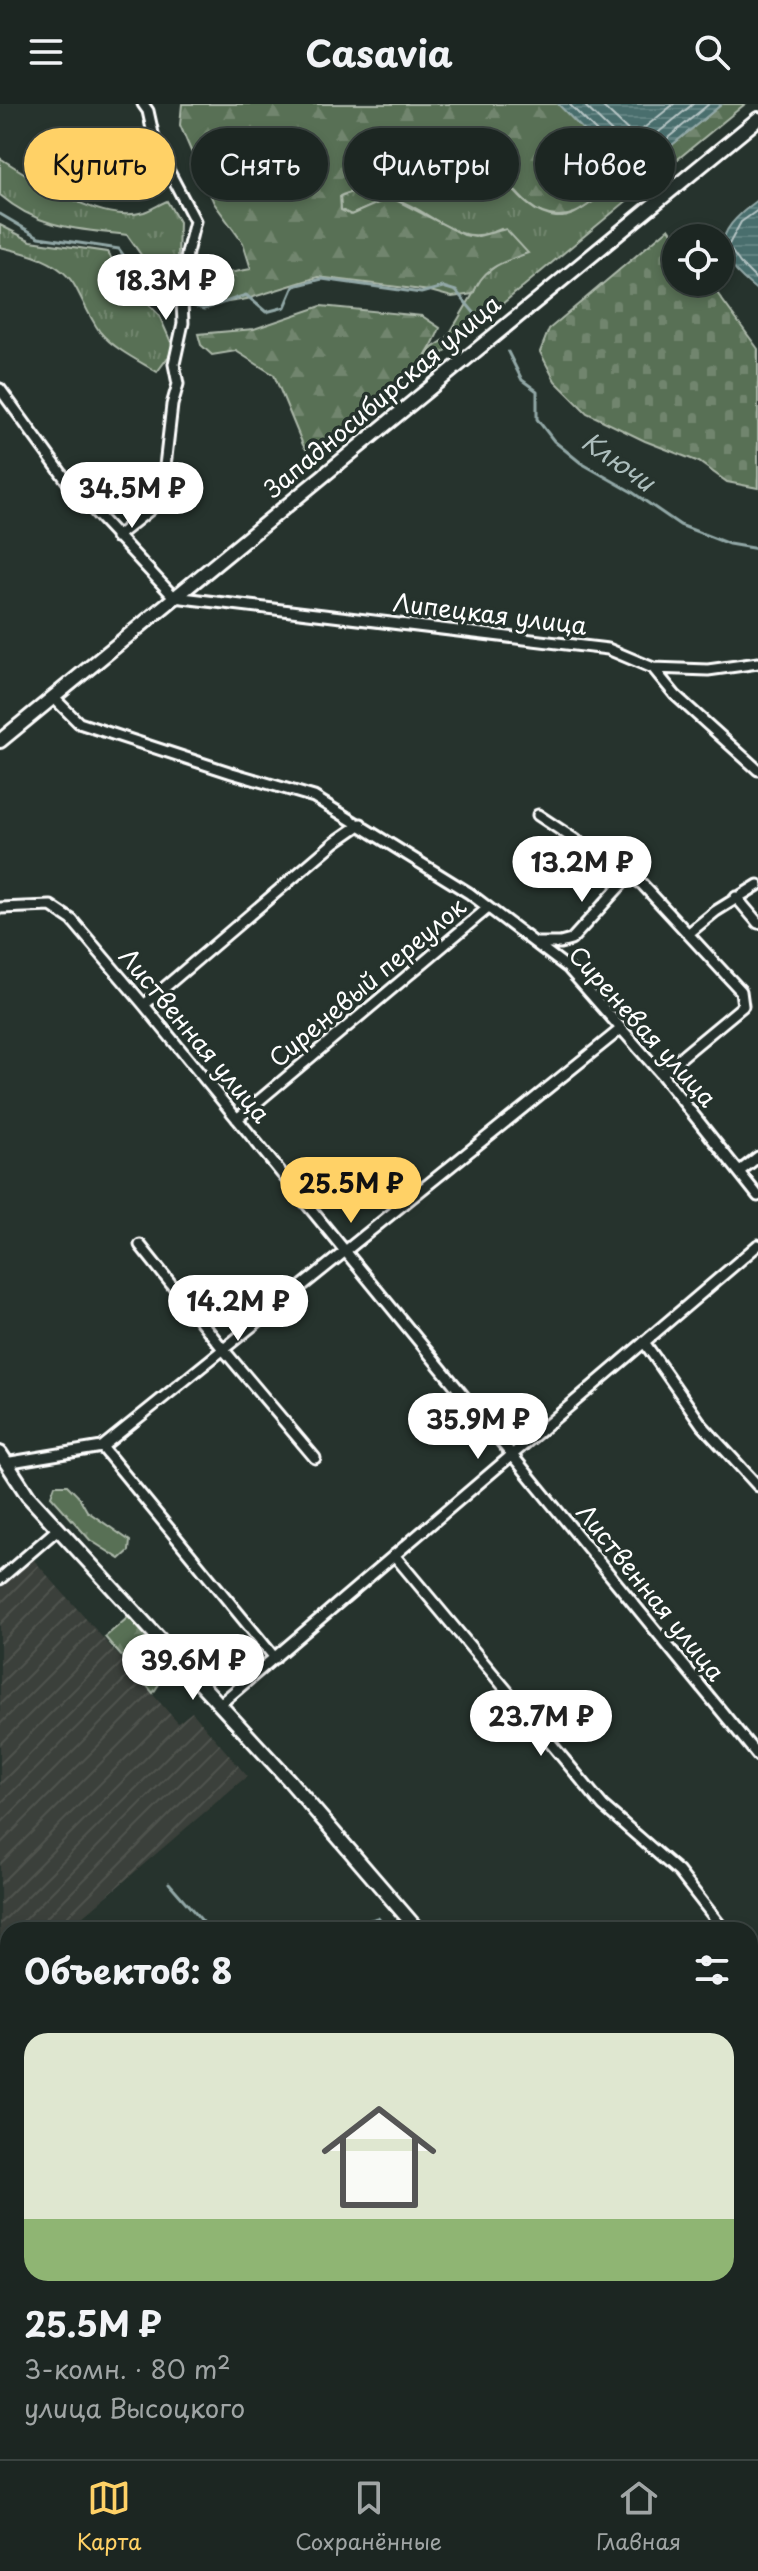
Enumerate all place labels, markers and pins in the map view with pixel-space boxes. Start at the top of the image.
pin: 18.3M ₽ [92,254,240,322]
pin: 34.5M ₽ [58,462,206,530]
pin: 13.2M ₽ [508,836,656,904]
pin: 25.5M ₽ [277,1157,425,1225]
pin: 14.2M ₽ [164,1275,312,1343]
pin: 35.9M ₽ [404,1393,552,1461]
pin: 39.6M ₽ [119,1634,267,1702]
pin: 23.7M ₽ [467,1690,615,1758]

